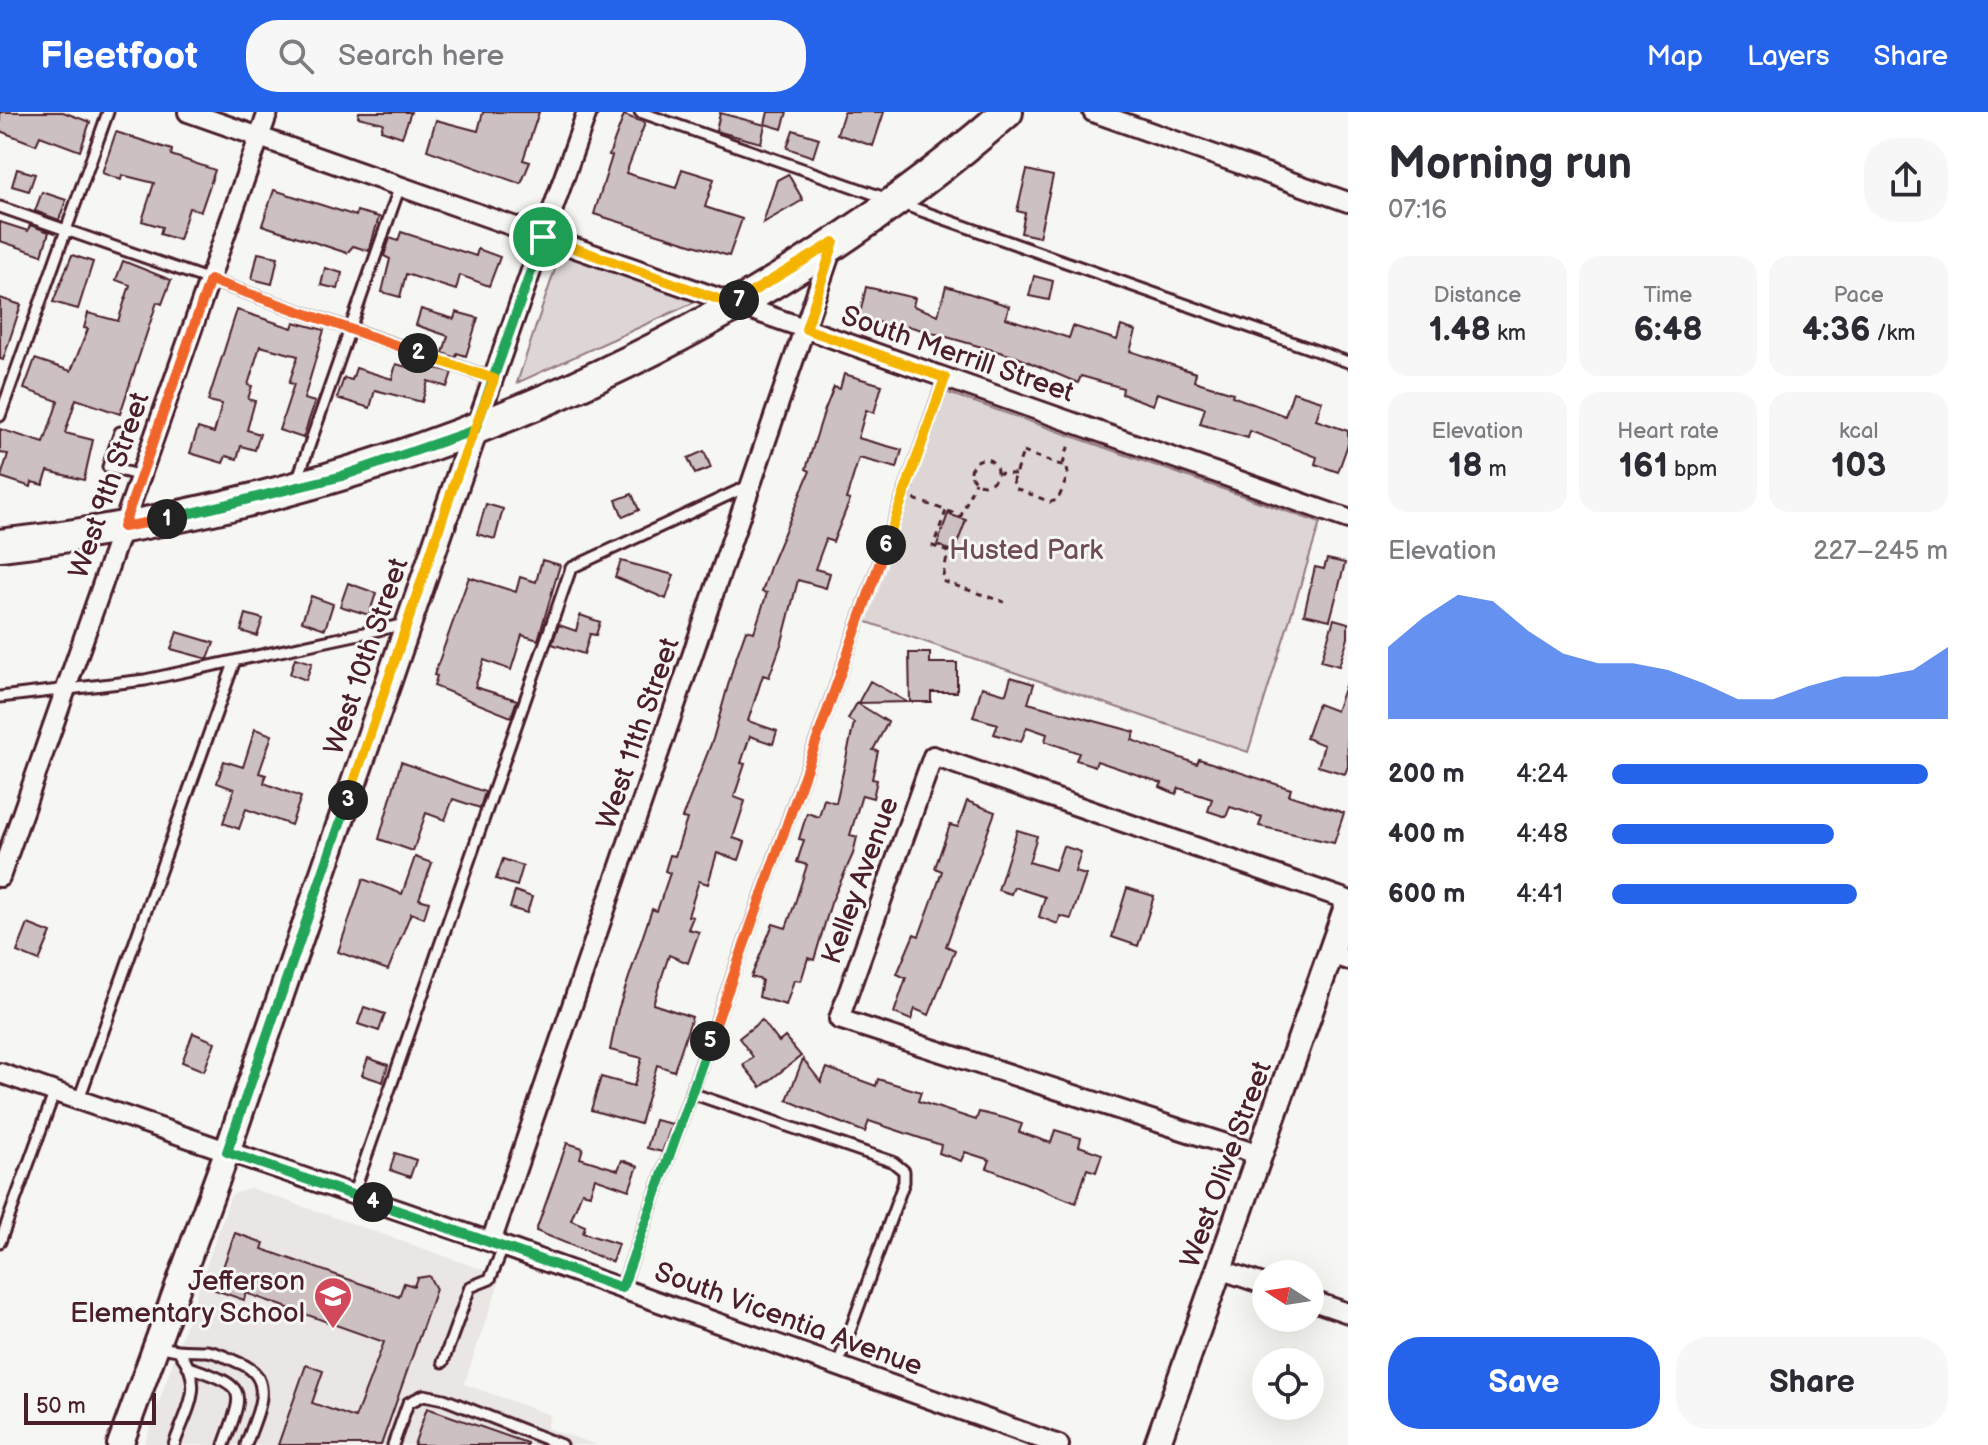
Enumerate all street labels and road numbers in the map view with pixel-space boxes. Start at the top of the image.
street label: South Merrill Street [837,299,1078,410]
street label: West 9th Street [62,388,157,583]
street label: West 10th Street [317,553,416,759]
street label: West 11th Street [590,633,687,834]
street label: Kelley Avenue [815,792,906,969]
street label: West Olive Street [1174,1056,1279,1272]
street label: South Vicentia Avenue [650,1256,927,1383]

